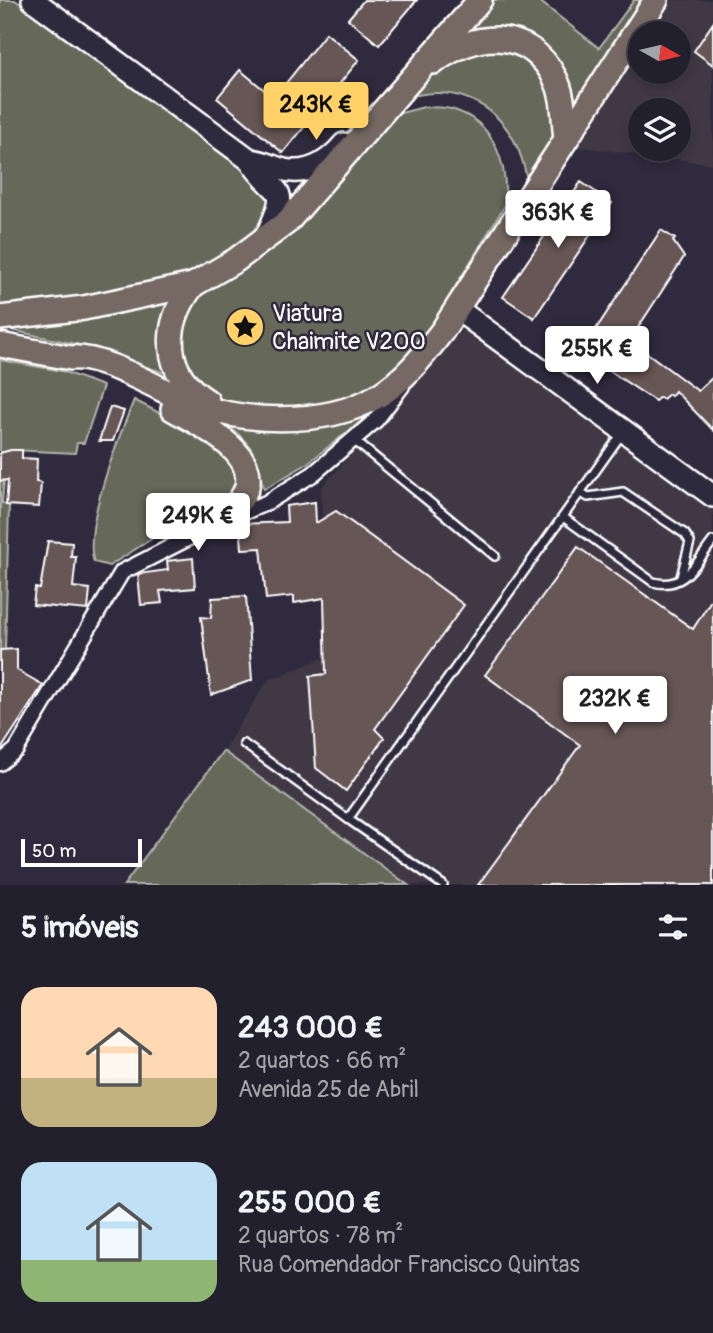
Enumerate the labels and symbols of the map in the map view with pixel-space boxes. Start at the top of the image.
north arrow [628,21,691,84]
pin: 243K € [259,82,373,142]
pin: 363K € [501,190,615,250]
place label: Viatura Chaimite V200 [272,299,426,356]
place icon: Viatura Chaimite V200 [224,306,266,348]
pin: 255K € [540,326,654,386]
pin: 249K € [141,494,255,553]
pin: 232K € [558,676,672,736]
scale bar [21,836,142,868]

